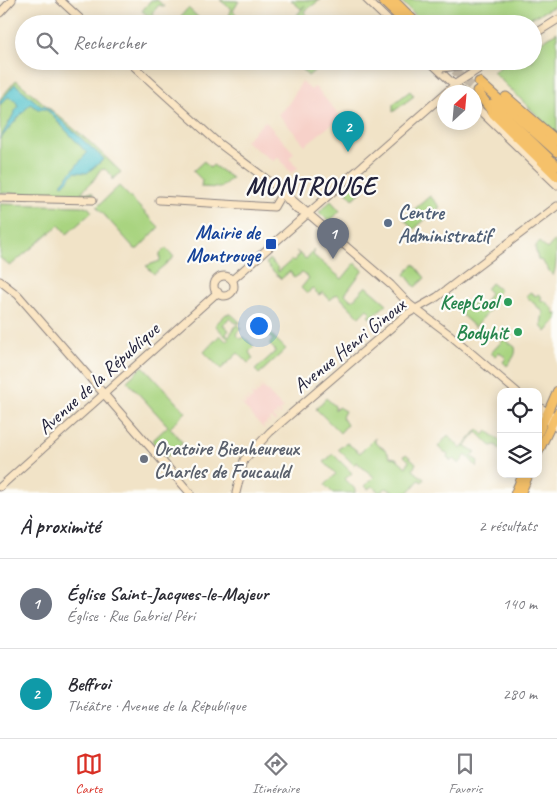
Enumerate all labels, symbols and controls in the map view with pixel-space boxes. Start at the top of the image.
search box [15,15,542,70]
icon: search [33,29,61,57]
text: Rechercher [73,31,146,55]
north arrow [437,85,482,130]
pin: 2 [332,111,364,152]
district label: MONTROUGE [246,170,379,202]
place label: Centre Administratif [398,200,496,248]
marker: Centre Administratif [382,217,394,229]
pin: 1 [317,218,349,259]
place label: Mairie de Montrouge [187,220,262,268]
marker: Mairie de Montrouge [264,237,278,251]
place label: KeepCool [440,290,501,315]
street label: Avenue Henri Ginoux [288,291,412,398]
marker: KeepCool [502,296,514,308]
your location [246,313,272,339]
street label: Avenue de la République [32,316,166,440]
place label: Bodyhit [456,320,510,346]
marker: Bodyhit [512,326,524,338]
map controls [497,388,542,478]
button: locate [497,388,542,433]
button: layers [497,433,542,478]
place label: Oratoire Bienheureux Charles de Foucauld [154,436,301,484]
marker: Oratoire Bienheureux Charles de Foucauld [138,453,150,465]
text: À proximité [20,513,100,539]
text: 2 résultats [478,516,537,536]
text: Église Saint-Jacques-le-Majeur [67,582,268,606]
text: 1 [32,594,40,614]
text: 140 m [503,594,537,614]
text: Église · Rue Gabriel Péri [67,606,195,626]
text: Beffroi [67,672,110,696]
text: 2 [32,684,40,704]
text: 280 m [503,684,537,704]
text: Théâtre · Avenue de la République [67,696,246,716]
tab: Carte [75,750,103,797]
tab: Itinéraire [252,750,299,797]
tab: Favoris [449,750,482,797]

